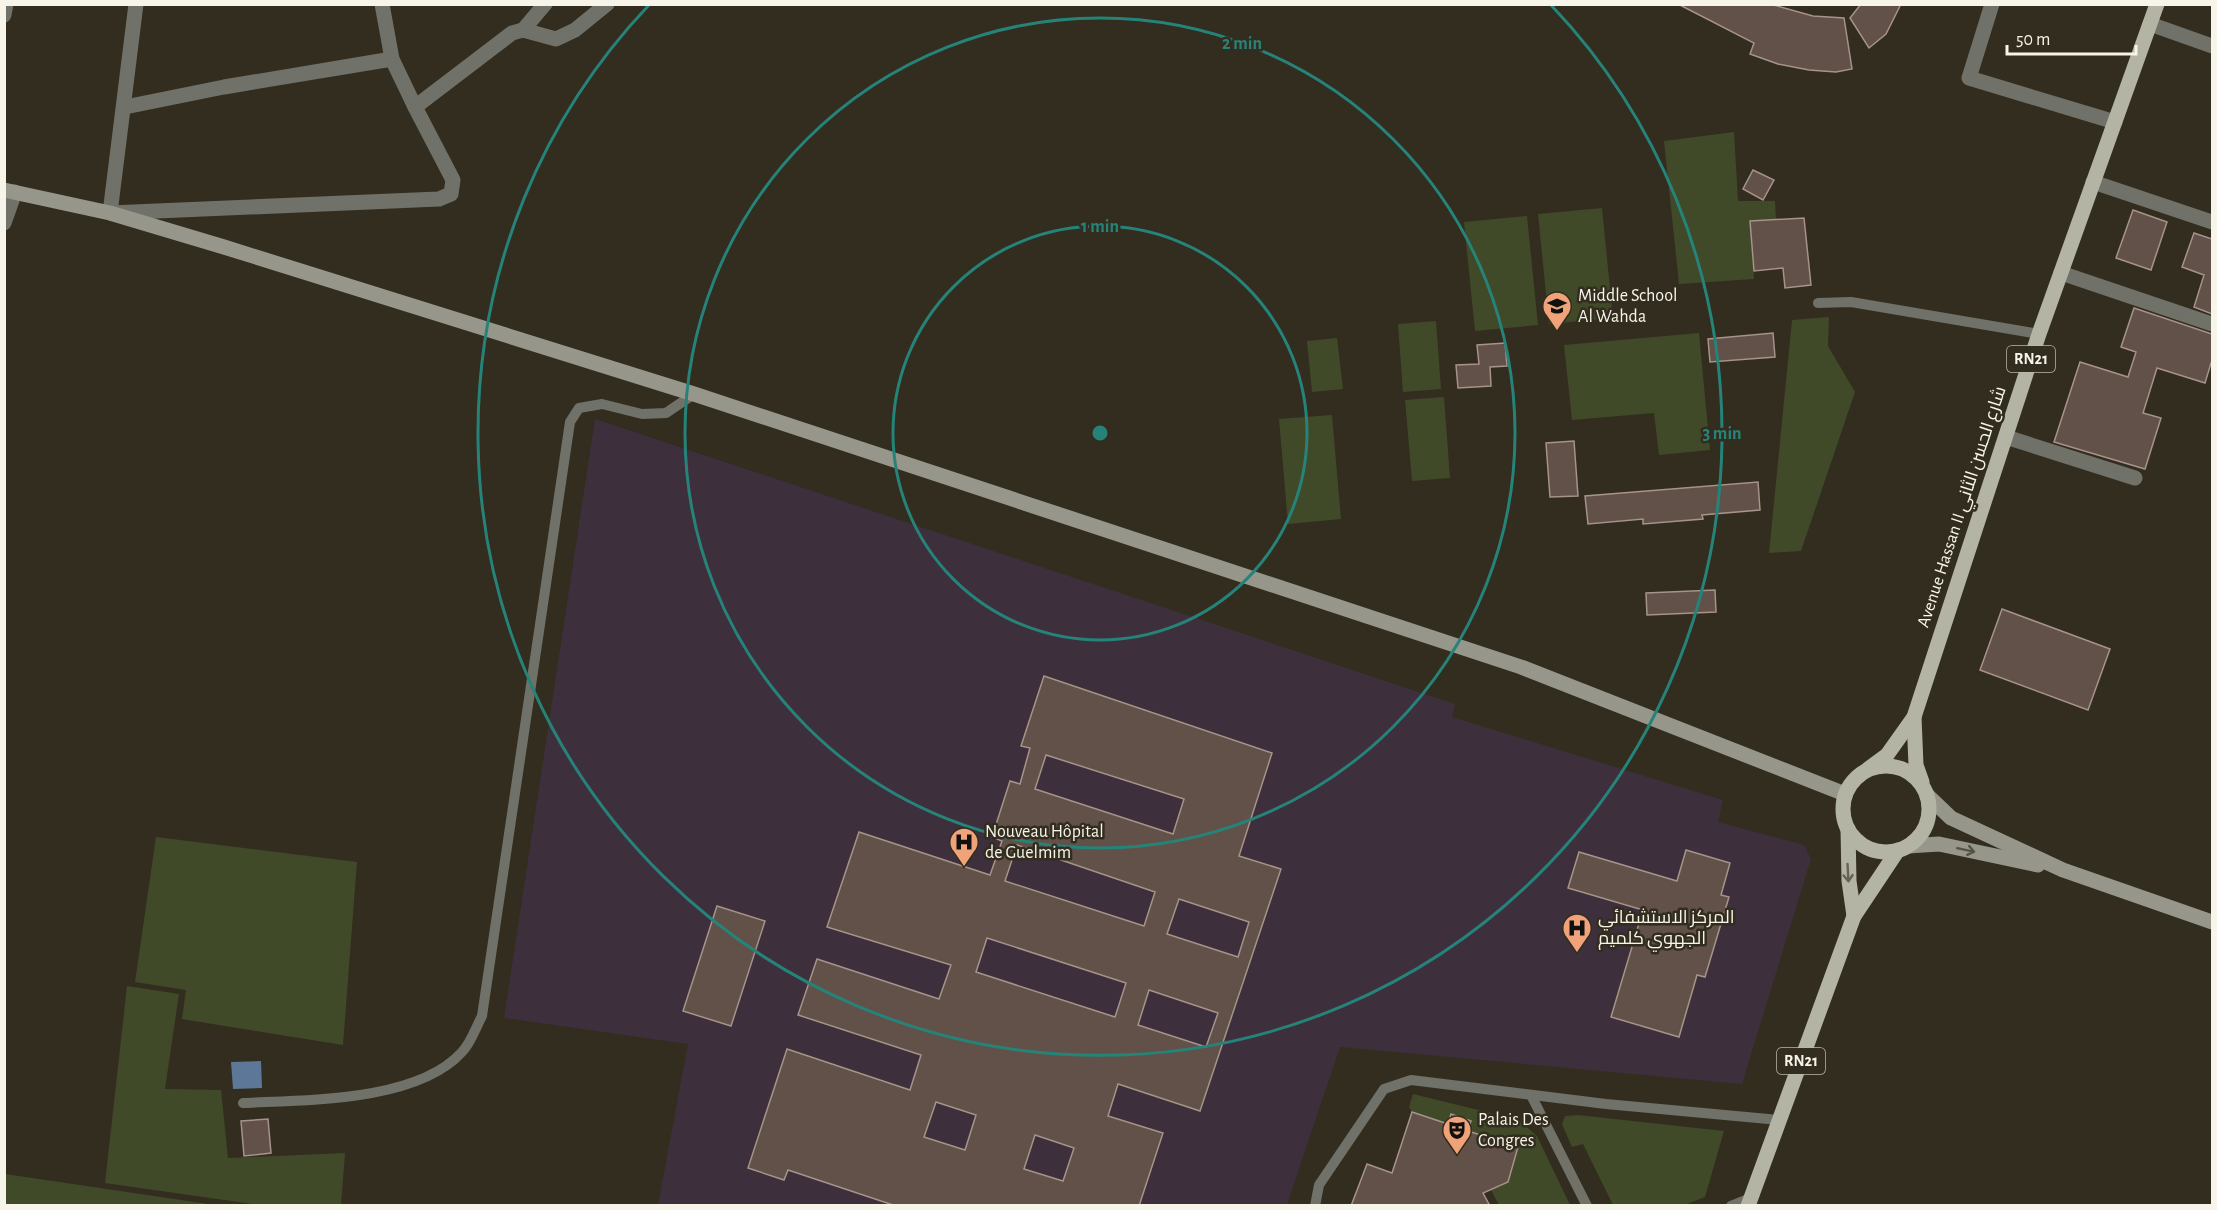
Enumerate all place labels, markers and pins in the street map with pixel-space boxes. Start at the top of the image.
place label: Middle School Al Wahda [1578,287,1677,326]
school or university icon: Middle School Al Wahda [1541,290,1573,332]
centre of rings [1090,423,1110,443]
place label: Nouveau Hôpital de Guelmim [985,823,1104,862]
hospital icon: Nouveau Hôpital de Guelmim [948,826,980,868]
place label: المركز الاستشفائي الجهوي كلميم [1598,908,1735,952]
hospital icon: المركز الاستشفائي الجهوي كلميم [1561,912,1593,954]
place label: Palais Des Congres [1478,1111,1549,1150]
theatre icon: Palais Des Congres [1441,1114,1473,1156]

